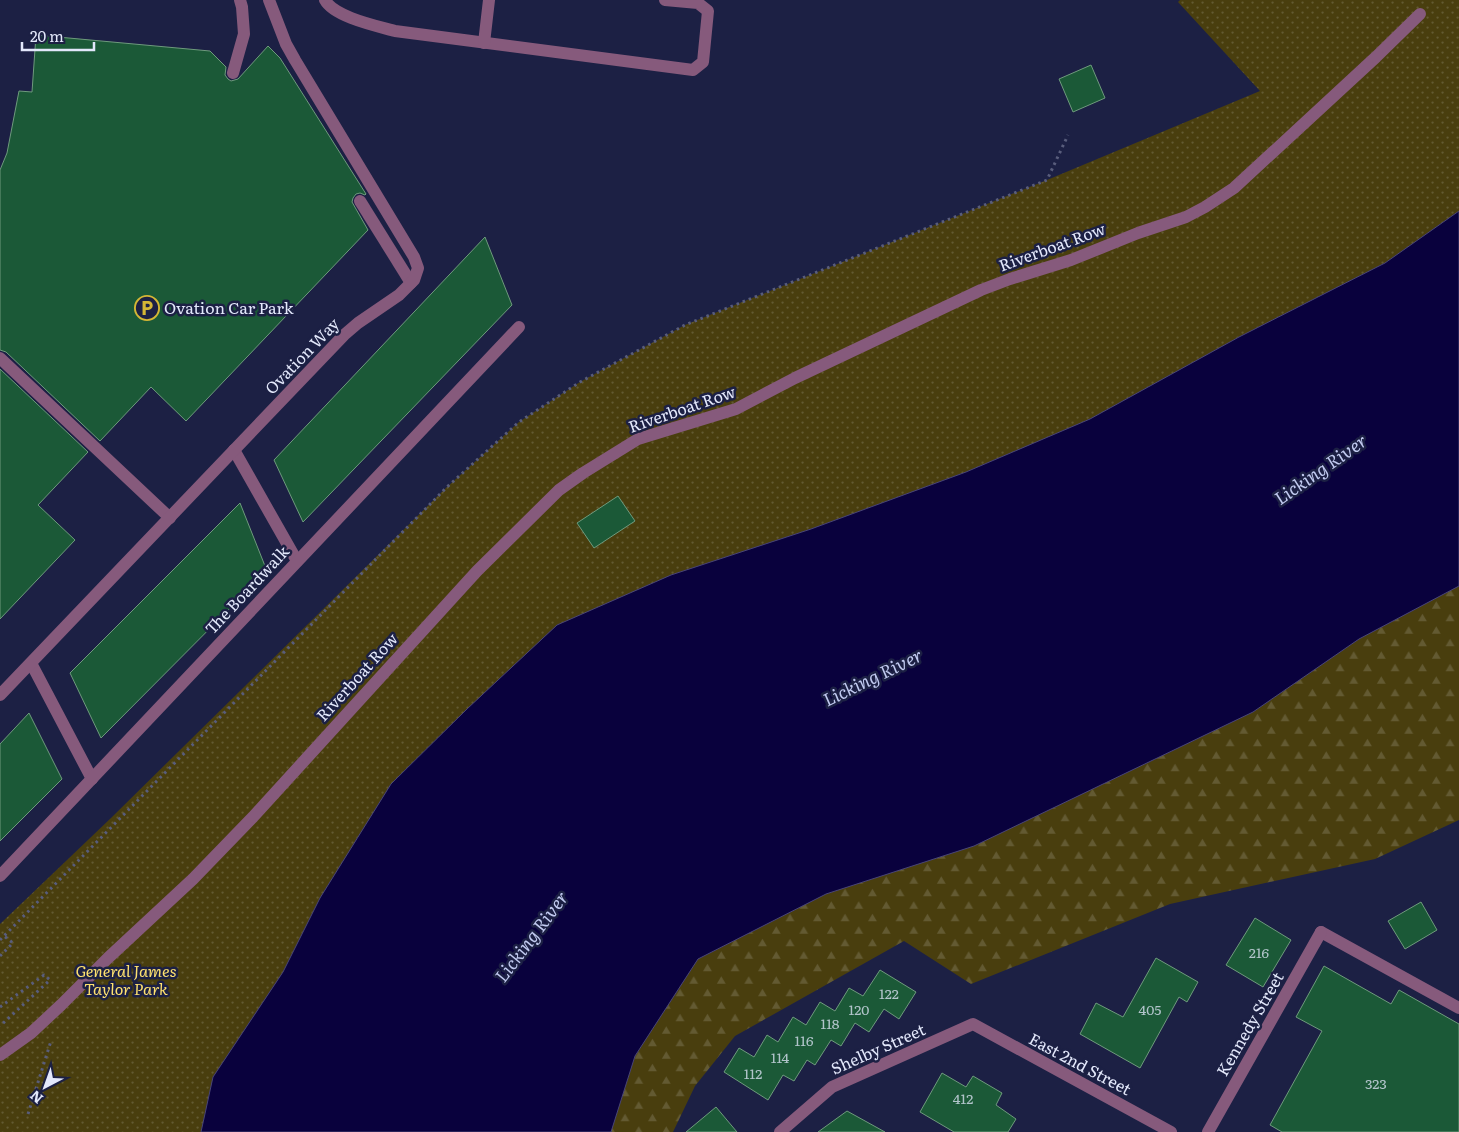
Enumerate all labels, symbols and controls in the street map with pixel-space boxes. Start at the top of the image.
scale bar [22,20,95,52]
text: 20 m [30,24,64,47]
street label: Riverboat Row [995,216,1109,276]
parking icon: Ovation Car Park [134,295,160,321]
place label: Ovation Car Park [164,295,294,319]
street label: Ovation Way [258,311,345,399]
street label: Riverboat Row [625,378,739,438]
water label: Licking River [1268,427,1372,511]
street label: The Boardwalk [199,539,294,639]
street label: Riverboat Row [310,627,403,726]
water label: Licking River [818,641,927,712]
water label: Licking River [488,885,574,987]
house number: 216 [1249,942,1270,962]
park label: General James Taylor Park [75,958,177,1000]
street label: Kennedy Street [1210,967,1289,1080]
house number: 122 [879,983,899,1003]
house number: 120 [849,999,869,1019]
house number: 405 [1139,999,1161,1019]
house number: 118 [820,1013,840,1033]
street label: Shelby Street [827,1016,929,1080]
street label: East 2nd Street [1025,1026,1136,1100]
house number: 116 [795,1030,814,1050]
house number: 114 [771,1047,790,1067]
north arrow [20,1062,70,1112]
house number: 112 [744,1063,762,1083]
house number: 323 [1365,1073,1387,1093]
text: N [25,1086,47,1109]
house number: 412 [953,1088,973,1108]

